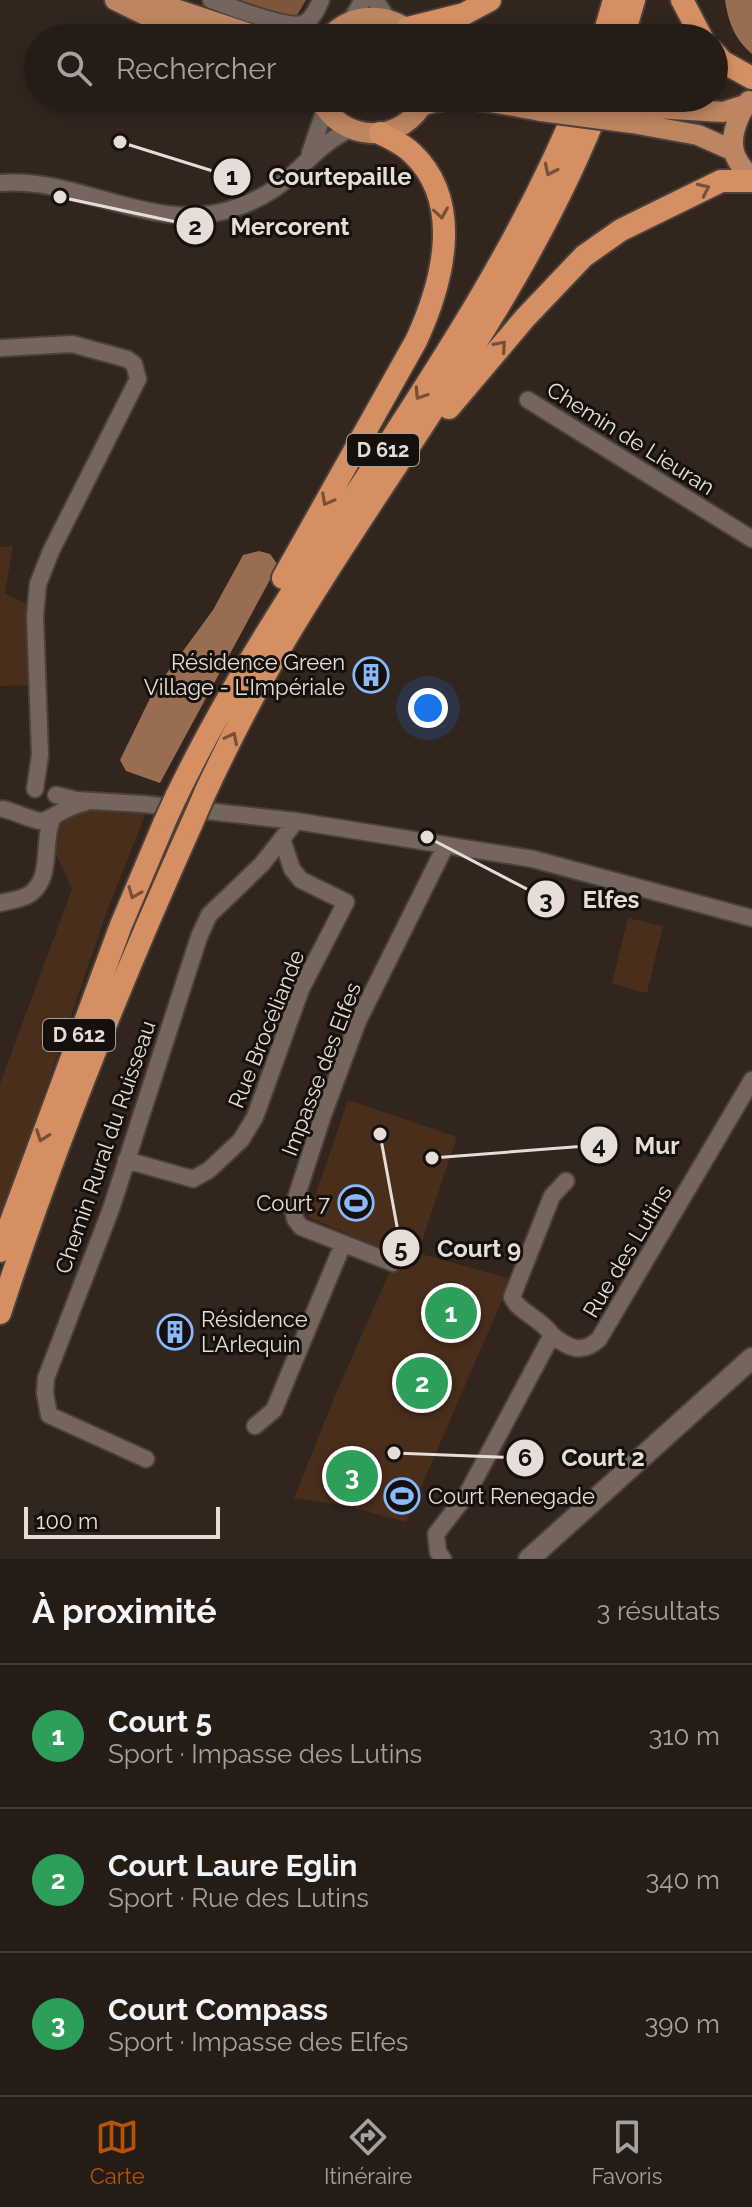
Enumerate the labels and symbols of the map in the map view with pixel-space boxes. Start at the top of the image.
callout: Courtepaille [212,153,428,201]
one-way arrow [544,161,560,176]
text: 1 [226,162,238,191]
text: Courtepaille [268,162,412,191]
one-way arrow [695,183,710,199]
callout: Mercorent [175,202,366,250]
one-way arrow [432,206,449,219]
text: 2 [188,212,202,241]
text: Mercorent [230,212,350,241]
one-way arrow [491,340,505,355]
street label: Chemin de Lieuran [542,376,720,500]
one-way arrow [414,385,429,400]
road number: D 612 [347,434,419,466]
one-way arrow [321,492,337,506]
place label: Résidence Green Village - L'Impériale [144,649,345,700]
building icon: Résidence Green Village - L'Impériale [352,656,390,694]
your location [408,688,448,728]
one-way arrow [222,732,237,747]
callout: Elfes [526,875,655,923]
one-way arrow [127,884,143,899]
text: 3 [539,885,553,914]
text: Elfes [583,885,640,914]
street label: Rue Brocéliande [222,946,310,1112]
street label: Impasse des Elfes [276,979,366,1159]
street label: Chemin Rural du Ruisseau [49,1017,161,1277]
road number: D 612 [43,1019,115,1051]
callout: Mur [579,1121,695,1169]
one-way arrow [35,1128,52,1142]
text: 4 [592,1131,606,1160]
text: Mur [635,1131,679,1160]
street label: Rue des Lutins [577,1180,677,1322]
sports icon: Court 7 [337,1184,375,1222]
place label: Court 7 [256,1190,330,1216]
callout: Court 9 [381,1224,538,1272]
text: 5 [394,1234,408,1263]
text: Court 9 [437,1234,521,1263]
pin: 1 [425,1283,477,1343]
place label: Résidence L'Arlequin [201,1306,308,1357]
building icon: Résidence L'Arlequin [156,1313,194,1351]
pin: 2 [396,1353,448,1413]
callout: Court 2 [505,1434,660,1482]
text: 6 [518,1443,532,1472]
text: Court 2 [561,1443,645,1472]
pin: 3 [326,1446,378,1506]
sports icon: Court Renegade [383,1477,421,1515]
place label: Court Renegade [428,1483,595,1509]
scale bar [24,1503,220,1539]

